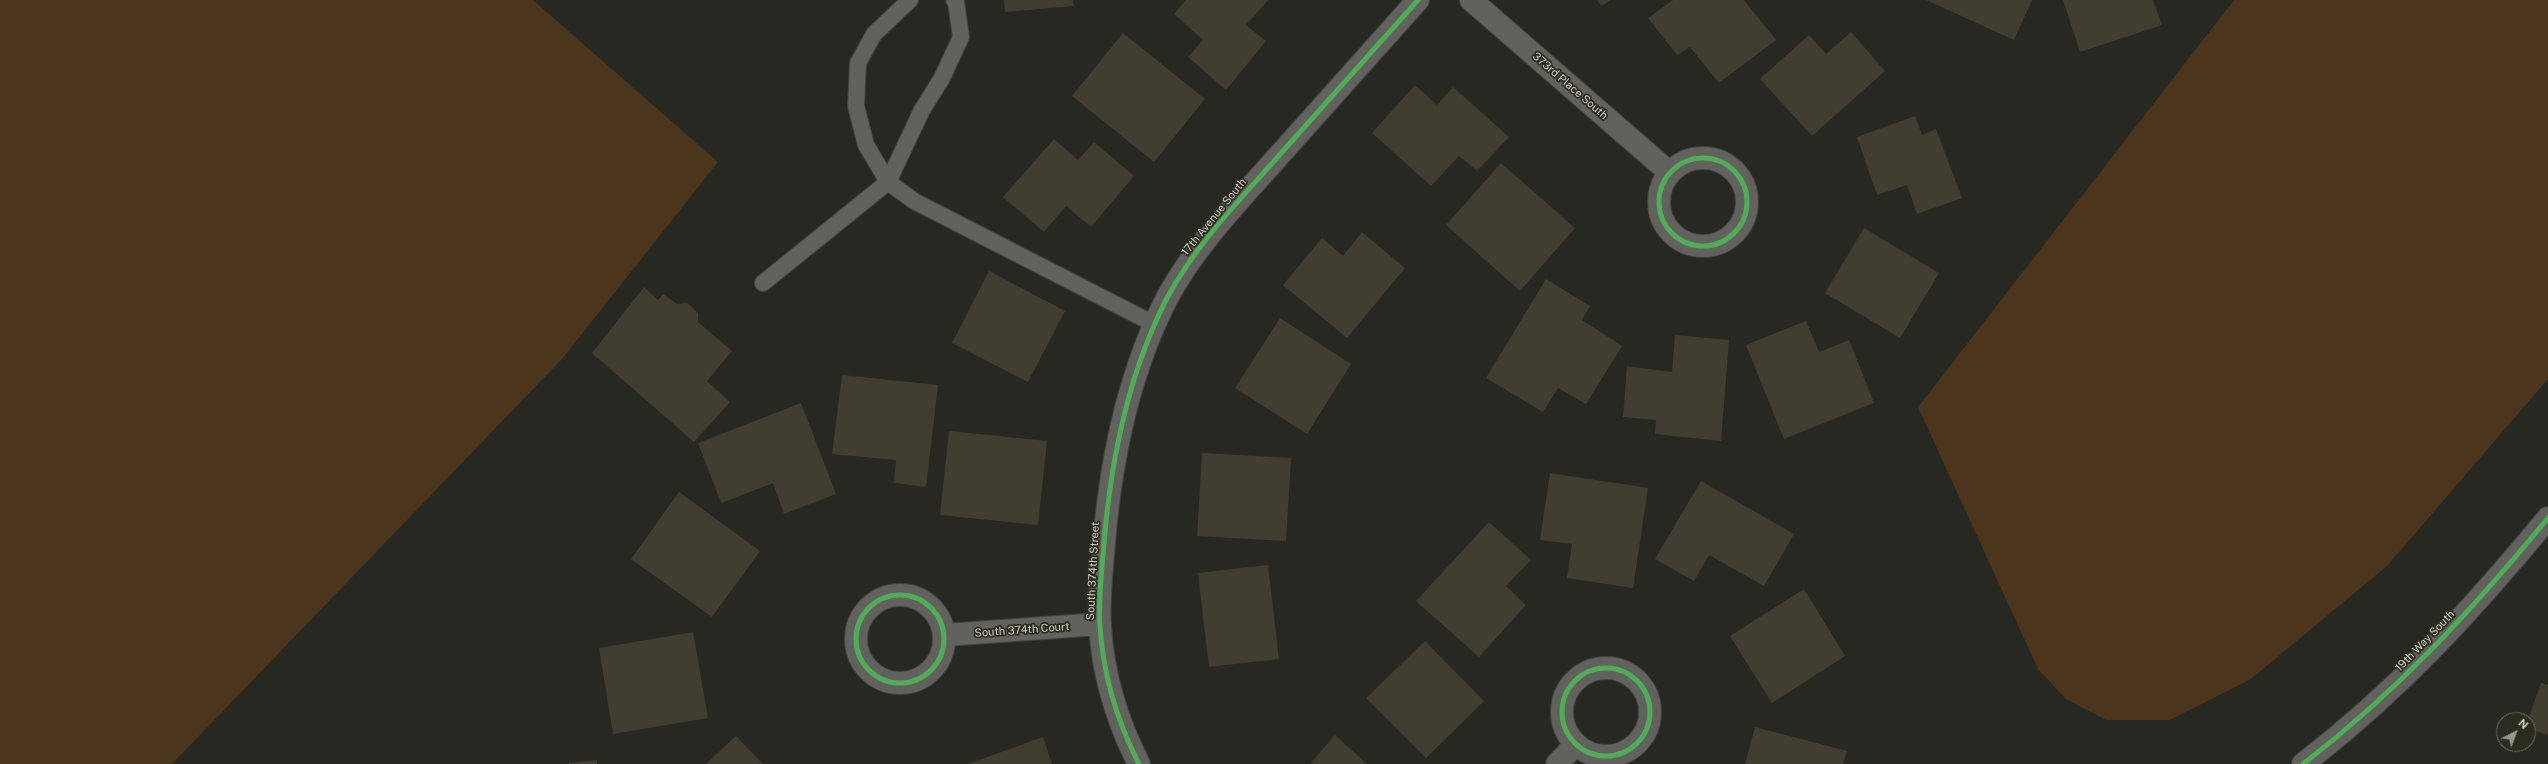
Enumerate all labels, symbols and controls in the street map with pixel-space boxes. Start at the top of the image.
street label: 373rd Place South [1530,50,1610,122]
street label: 17th Avenue South [1179,176,1249,258]
street label: South 374th Street [1084,521,1102,621]
street label: 19th Way South [2393,608,2457,674]
street label: South 374th Court [974,620,1070,640]
north arrow [2496,712,2536,752]
text: N [2516,716,2531,731]

